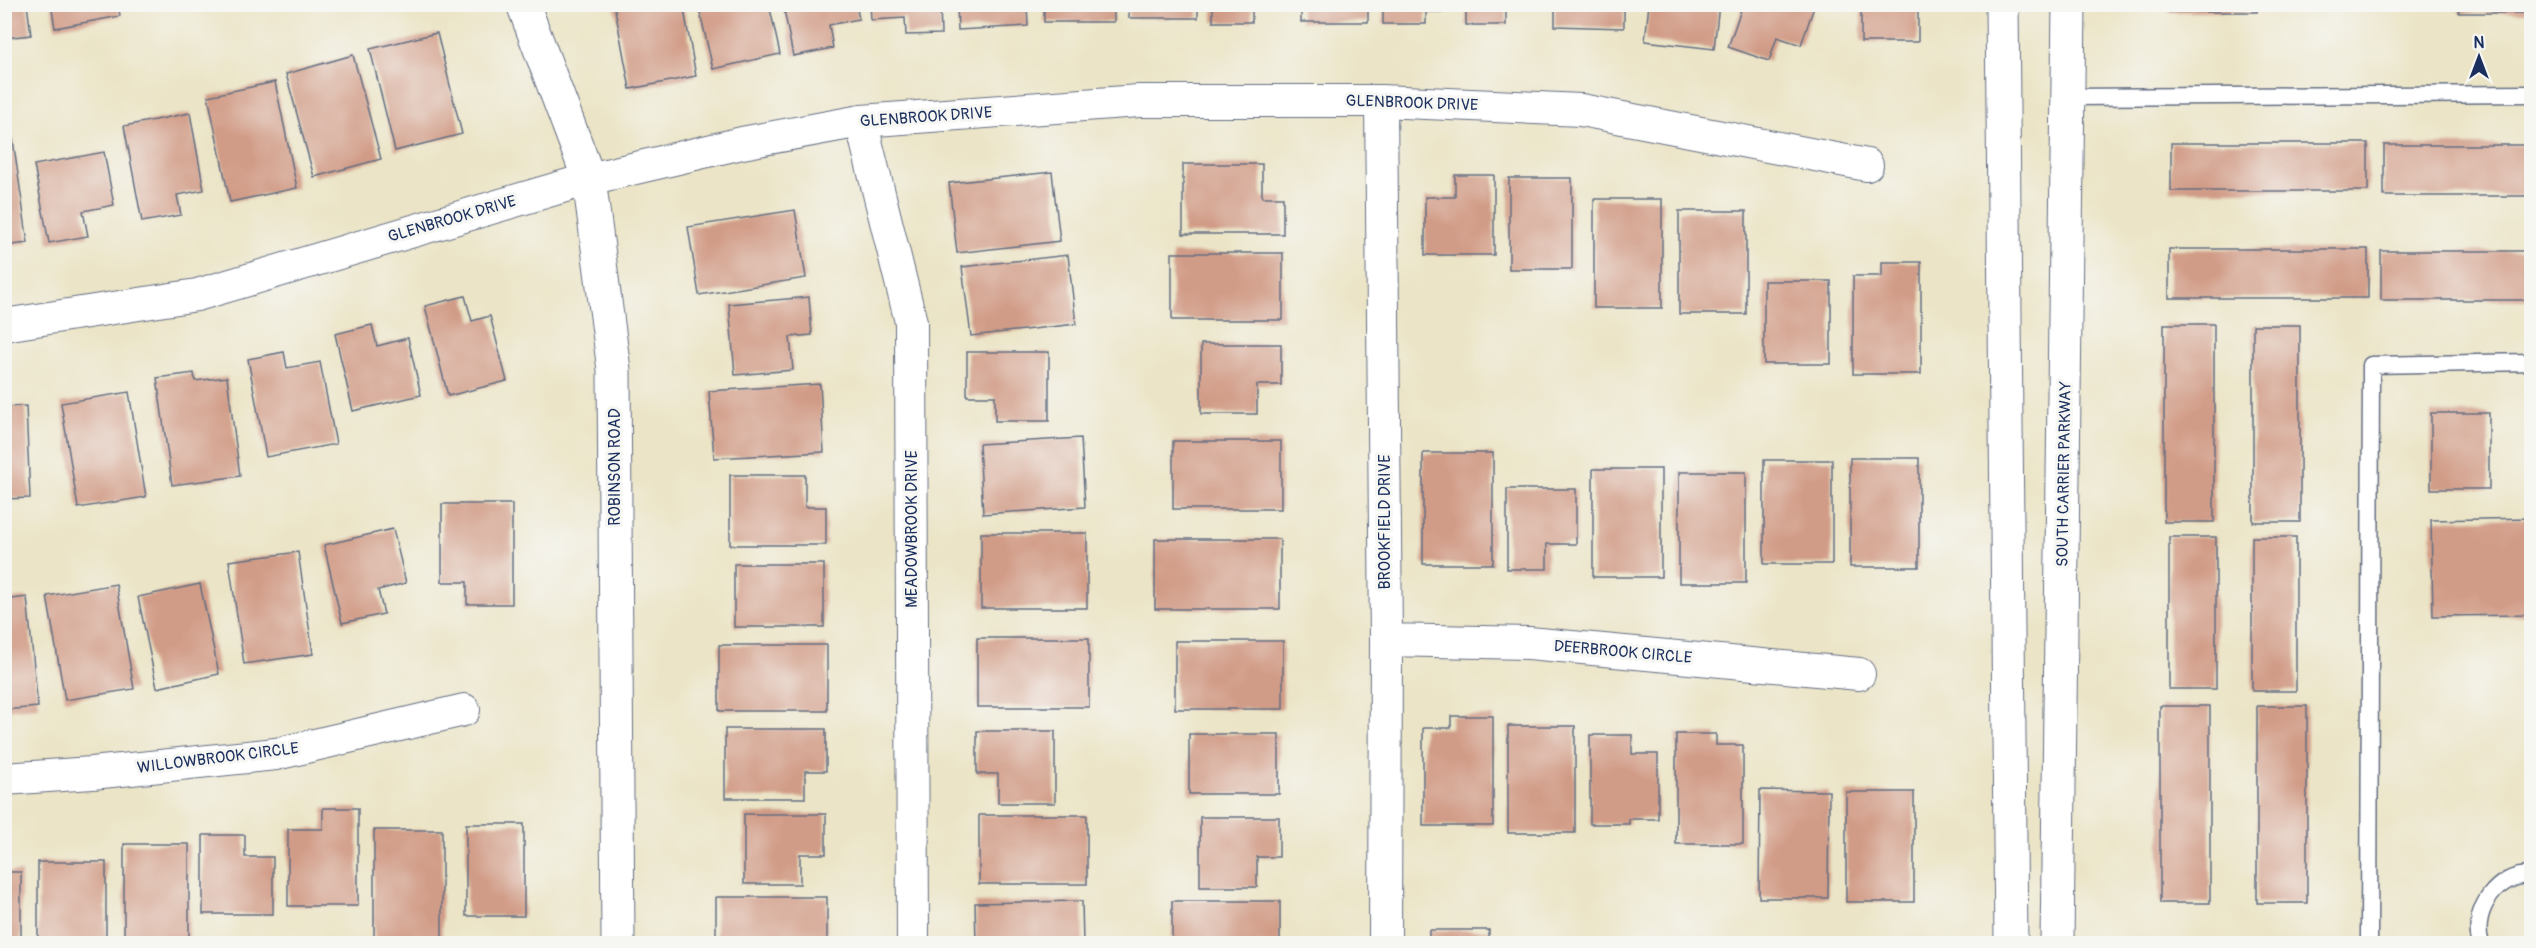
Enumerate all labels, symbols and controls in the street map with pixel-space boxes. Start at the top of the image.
north arrow [2449,27,2509,87]
text: N [2474,33,2485,53]
street label: GLENBROOK DRIVE [1345,91,1479,115]
street label: GLENBROOK DRIVE [859,102,993,132]
street label: GLENBROOK DRIVE [386,191,518,247]
street label: SOUTH CARRIER PARKWAY [2052,381,2076,567]
street label: ROBINSON ROAD [605,408,625,526]
street label: MEADOWBROOK DRIVE [902,450,922,608]
street label: BROOKFIELD DRIVE [1375,455,1395,590]
street label: DEERBROOK CIRCLE [1553,636,1693,668]
street label: WILLOWBROOK CIRCLE [136,738,300,778]

